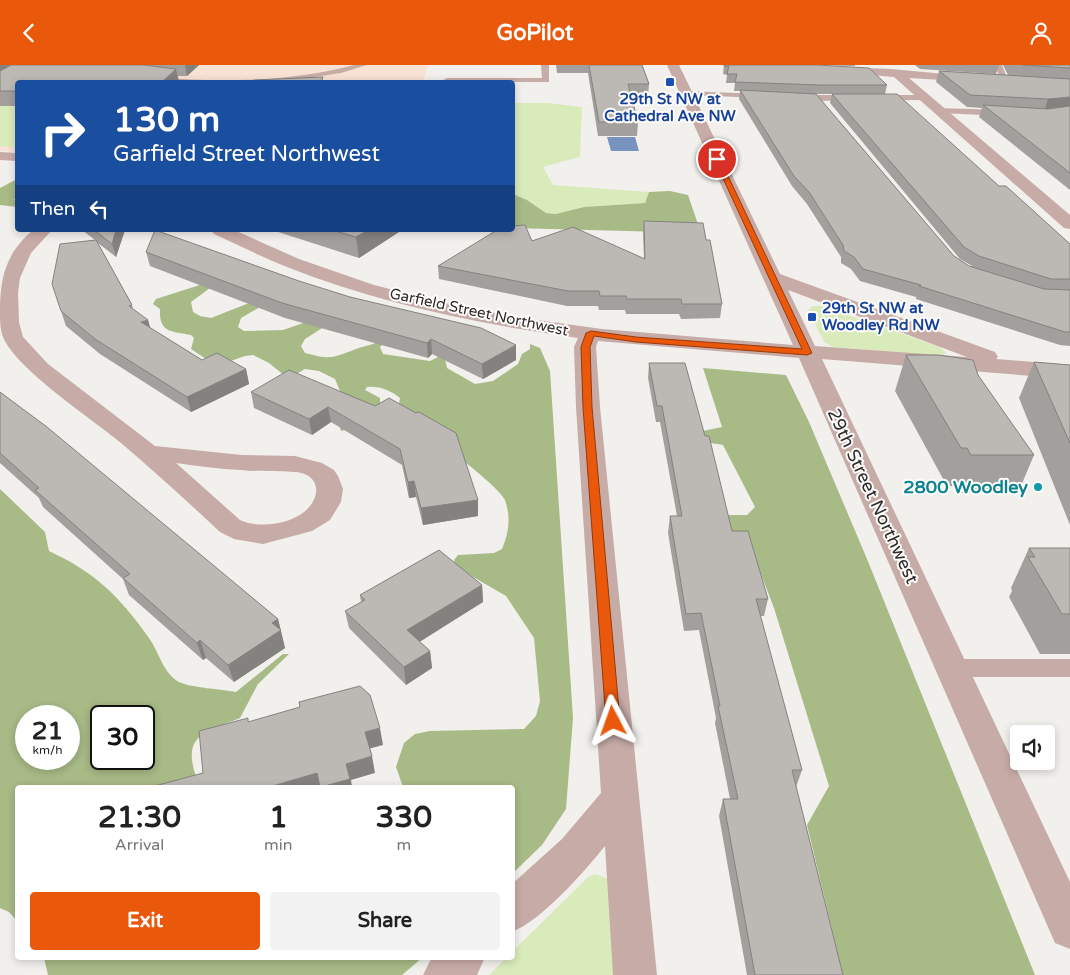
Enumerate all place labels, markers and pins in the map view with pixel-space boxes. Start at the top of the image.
marker: 29th St NW at Cathedral Ave NW [664,76,676,88]
place label: 29th St NW at Cathedral Ave NW [604,90,737,125]
pin [696,138,738,180]
place label: 29th St NW at Woodley Rd NW [822,299,940,335]
marker: 29th St NW at Woodley Rd NW [806,311,818,323]
place label: 2800 Woodley [903,476,1028,498]
marker: 2800 Woodley [1032,481,1044,493]

